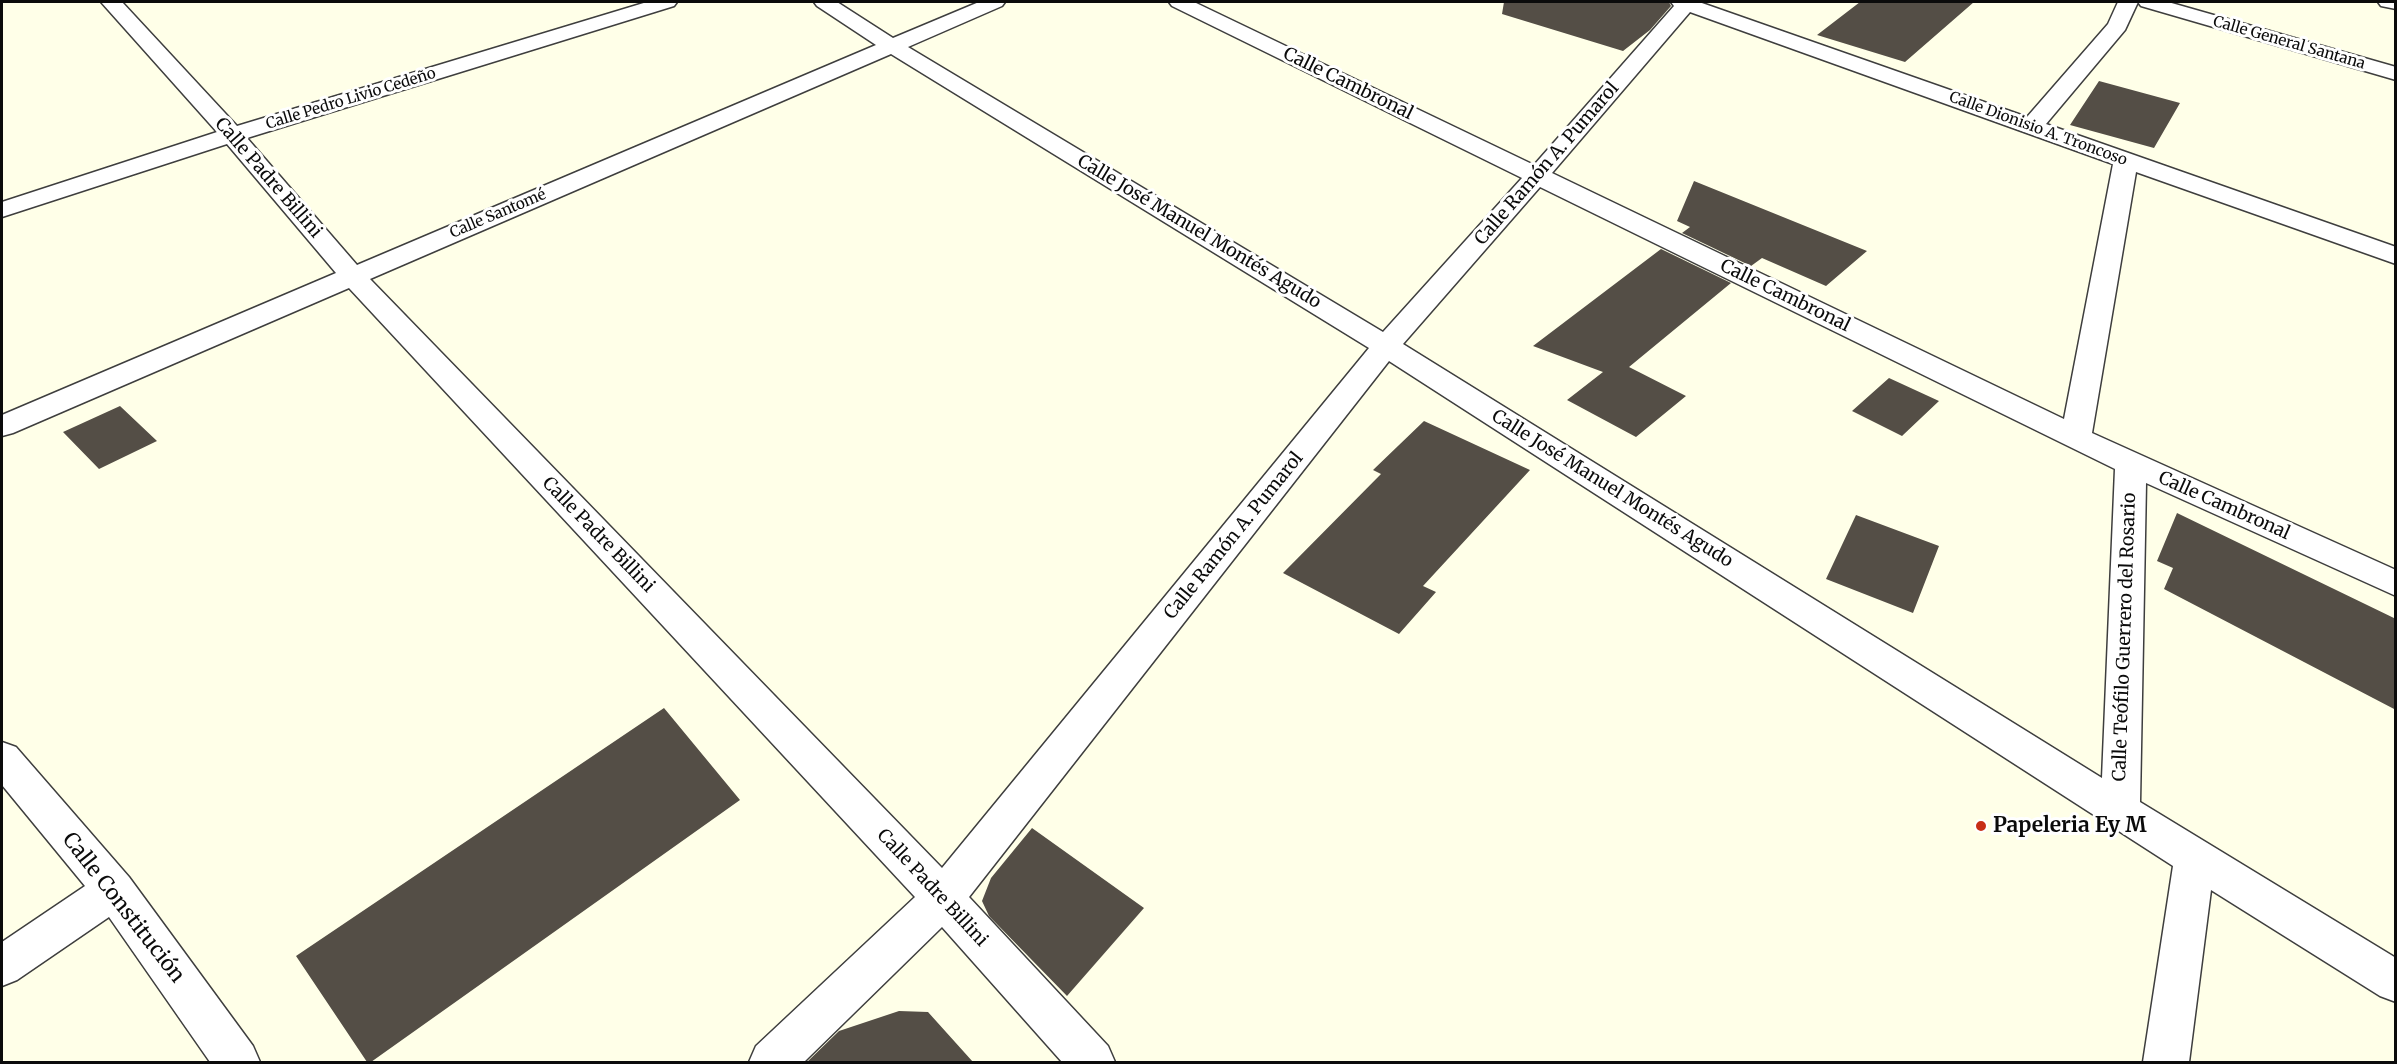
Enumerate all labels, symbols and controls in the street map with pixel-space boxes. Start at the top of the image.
street label: Calle General Santana [2211,13,2367,73]
street label: Calle Cambronal [1280,43,1416,125]
street label: Calle Pedro Livio Cedeño [264,65,438,133]
street label: Calle Ramón A. Pumarol [1470,78,1624,250]
street label: Calle Dionisio A. Troncoso [1947,88,2129,170]
street label: Calle Padre Billini [210,113,326,243]
street label: Calle José Manuel Montés Agudo [1073,151,1325,313]
street label: Calle Santomé [447,186,549,242]
street label: Calle Cambronal [1717,255,1853,337]
street label: Calle José Manuel Montés Agudo [1487,406,1737,572]
street label: Calle Ramón A. Pumarol [1160,448,1308,624]
street label: Calle Cambronal [2155,467,2293,545]
street label: Calle Padre Billini [537,473,659,597]
street label: Calle Teófilo Guerrero del Rosario [2109,492,2141,782]
place label: Papeleria Ey M [1993,813,2147,839]
marker: Papeleria Ey M [1974,819,1988,833]
street label: Calle Padre Billini [872,825,992,951]
street label: Calle Constitución [57,828,189,988]

